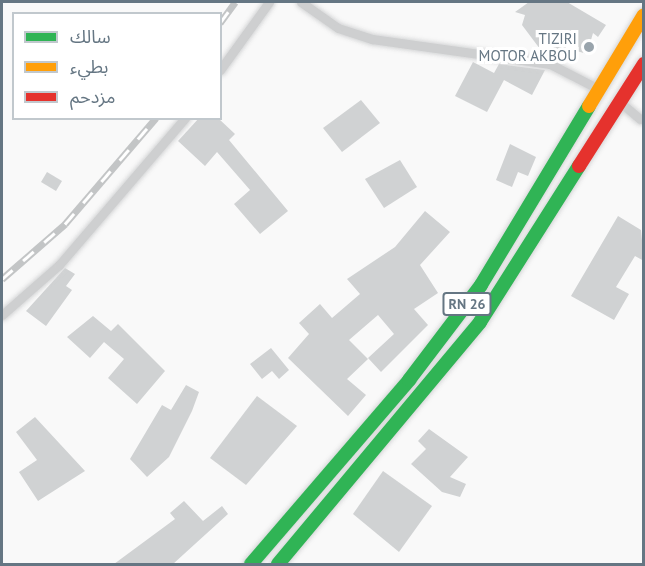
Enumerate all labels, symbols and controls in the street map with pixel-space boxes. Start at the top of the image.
legend [12,12,222,120]
text: سالك [70,25,111,48]
place label: TIZIRI MOTOR AKBOU [478,29,577,64]
marker: TIZIRI MOTOR AKBOU [582,40,596,54]
text: بطيء [70,55,108,78]
text: مزدحم [70,85,115,108]
road number: RN 26 [442,293,492,315]

